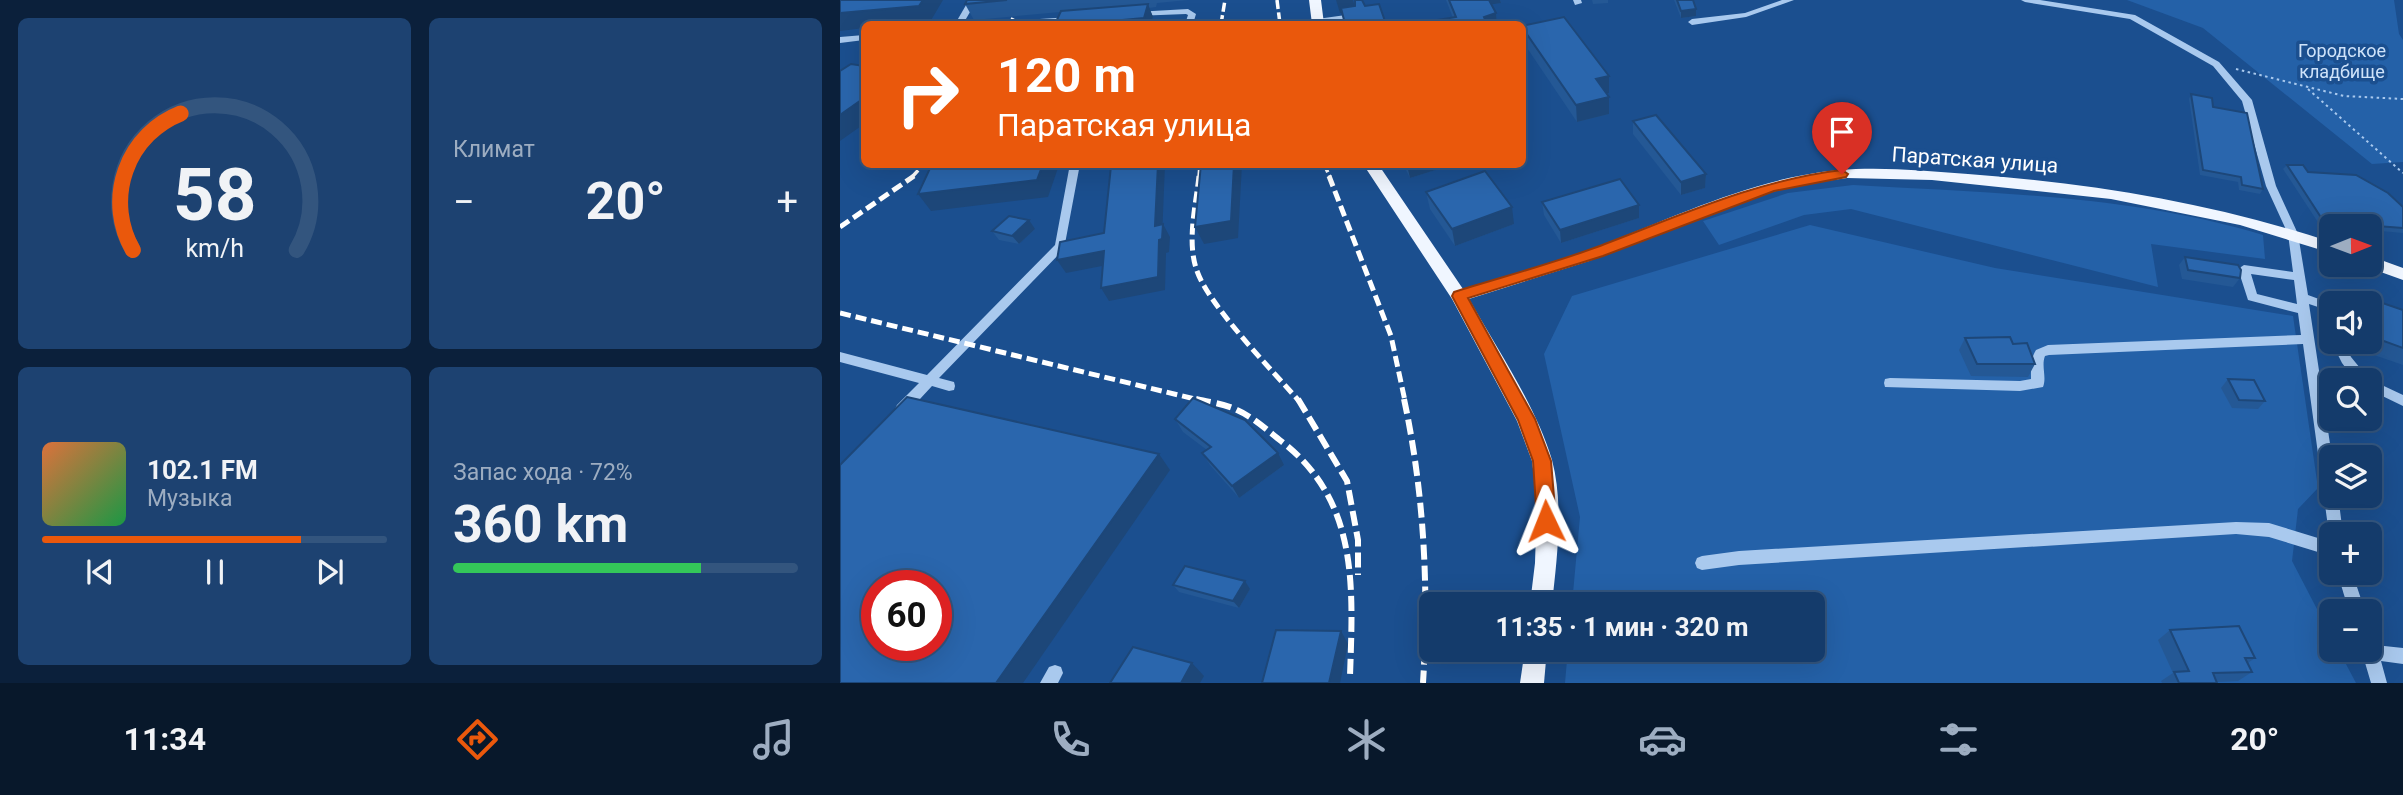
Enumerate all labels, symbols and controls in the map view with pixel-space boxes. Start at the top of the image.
park label: Городское кладбище [2298,40,2386,82]
text: 120 m [997,47,1136,104]
icon: right [882,49,973,140]
pin [1812,102,1872,174]
text: Паратская улица [997,106,1251,144]
icon: arrive [1823,113,1861,151]
text: Климат [453,136,535,163]
street label: Паратская улица [1891,142,2059,178]
text: 58 [173,152,256,238]
text: 20° [586,171,666,232]
text: − [453,180,475,224]
text: + [776,180,798,224]
north arrow [2319,214,2382,276]
map controls [2319,214,2382,662]
text: km/h [185,233,244,262]
button: sound [2319,291,2382,354]
button: search [2319,368,2382,431]
button: layers [2319,445,2382,508]
text: 102.1 FM [147,455,258,485]
text: Запас хода · 72% [453,459,633,486]
position arrow [1509,484,1583,558]
text: Музыка [147,485,232,512]
text: 360 km [453,494,628,555]
button: + [2319,522,2382,585]
icon: previous [81,553,119,591]
icon: pause [196,553,234,591]
icon: next [311,553,349,591]
speed limit sign: 60 [861,570,952,661]
button: − [2319,599,2382,662]
text: 11:35 · 1 мин · 320 m [1496,612,1748,642]
icon: directions [453,715,502,764]
icon: music [749,715,798,764]
icon: phone [1046,715,1095,764]
icon: climate [1342,715,1391,764]
icon: car [1638,715,1687,764]
icon: filters [1934,715,1983,764]
text: 11:34 [124,720,206,758]
text: 20° [2230,720,2279,758]

